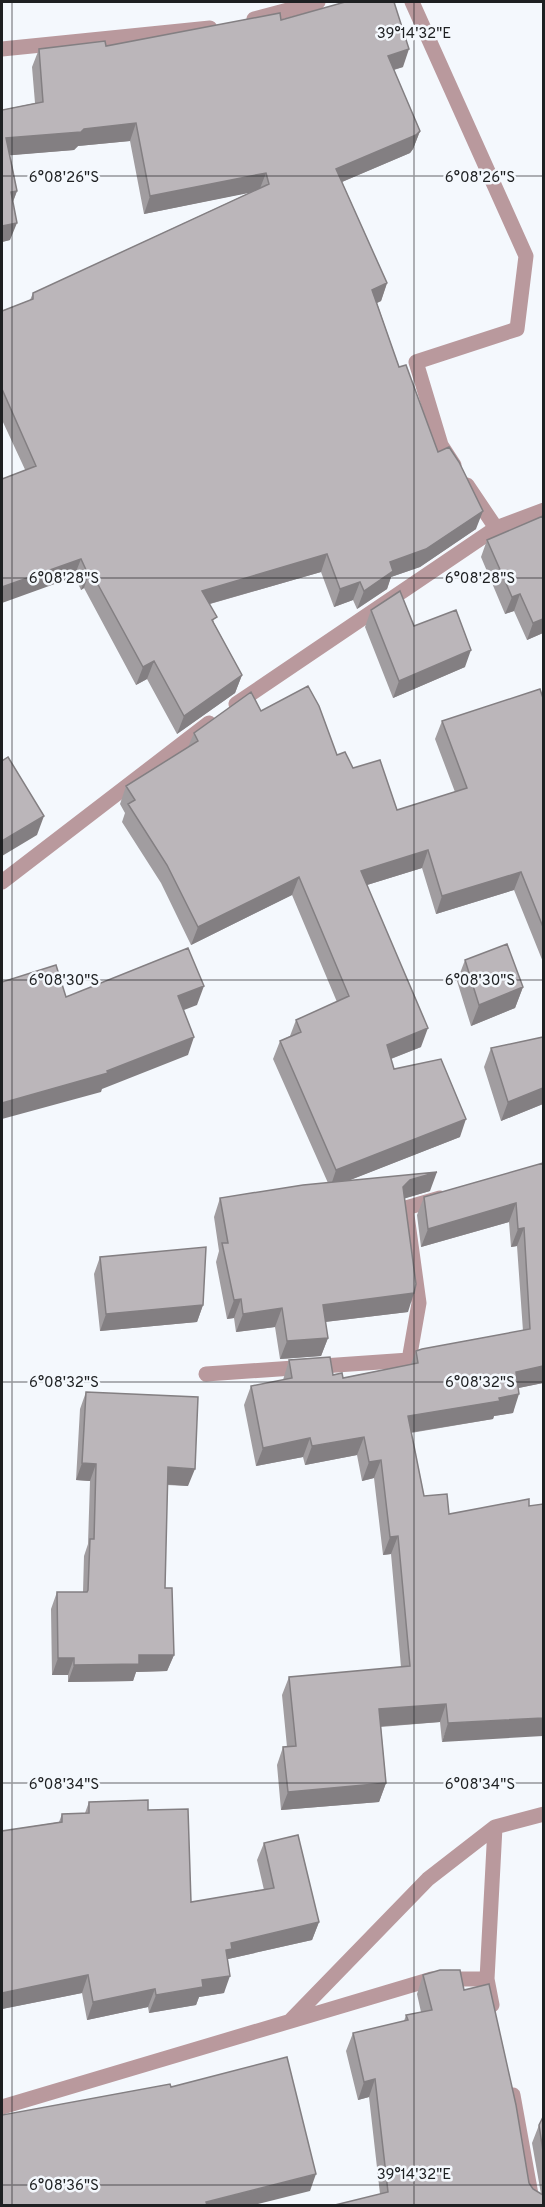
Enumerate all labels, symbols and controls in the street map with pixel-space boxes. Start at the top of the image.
text: 39°14'32"E [377,25,451,44]
text: 6°08'26"S [29,169,99,188]
text: 6°08'26"S [445,169,515,188]
text: 6°08'28"S [29,570,99,589]
text: 6°08'28"S [445,570,515,589]
text: 6°08'30"S [29,972,99,991]
text: 6°08'30"S [445,972,515,991]
text: 6°08'32"S [29,1374,99,1393]
text: 6°08'32"S [445,1374,515,1393]
text: 6°08'34"S [29,1776,99,1795]
text: 6°08'34"S [445,1776,515,1795]
text: 39°14'32"E [377,2166,451,2185]
text: 6°08'36"S [29,2177,99,2196]

